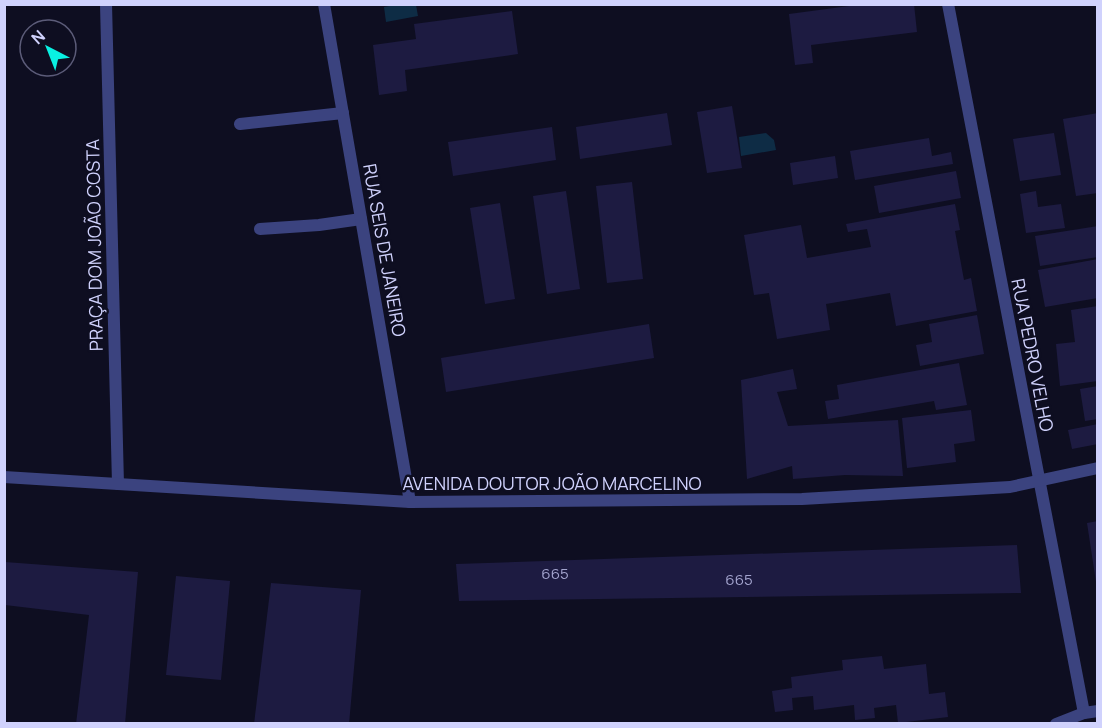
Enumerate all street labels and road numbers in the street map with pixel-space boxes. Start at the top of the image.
street label: PRAÇA DOM JOÃO COSTA [80,138,108,351]
street label: RUA SEIS DE JANEIRO [358,162,412,338]
street label: RUA PEDRO VELHO [1006,276,1060,434]
street label: AVENIDA DOUTOR JOÃO MARCELINO [402,471,702,495]

